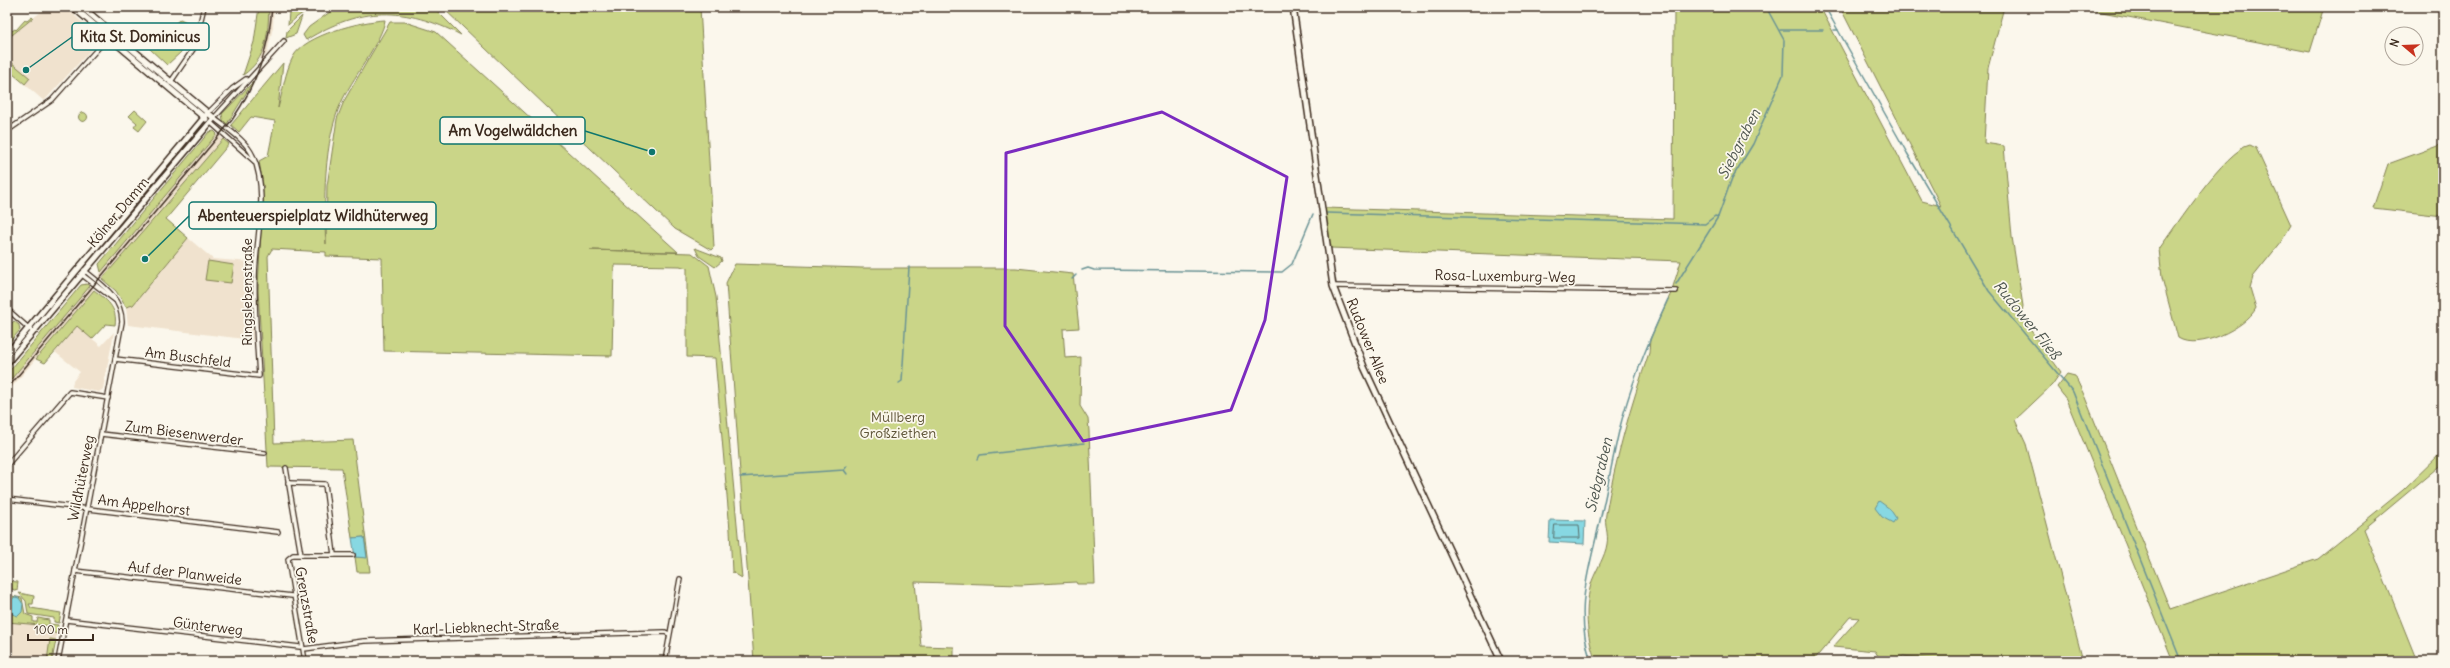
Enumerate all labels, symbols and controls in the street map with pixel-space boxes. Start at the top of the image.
callout: Kita St. Dominicus [72,23,209,50]
north arrow [2384,26,2424,66]
text: Kita St. Dominicus [80,27,200,46]
text: N [2387,37,2402,49]
water label: Siebgraben [1713,105,1764,182]
callout: Am Vogelwäldchen [440,117,585,144]
text: Am Vogelwäldchen [449,121,578,141]
street label: Kölner Damm [83,173,153,251]
callout: Abenteuerspielplatz Wildhüterweg [189,202,436,229]
text: Abenteuerspielplatz Wildhüterweg [198,206,428,226]
street label: Ringslebenstraße [238,238,256,346]
street label: Rosa-Luxemburg-Weg [1434,266,1576,286]
water label: Rudower Fließ [1990,276,2066,364]
street label: Rudower Allee [1343,295,1393,387]
street label: Am Buschfeld [144,343,232,371]
park label: Müllberg Großziethen [860,408,936,442]
street label: Zum Biesenwerder [124,417,244,449]
street label: Wildhüterweg [64,433,98,523]
water label: Siebgraben [1581,435,1616,514]
street label: Am Appelhorst [97,490,192,520]
street label: Auf der Planweide [127,557,243,589]
street label: Grenzstraße [291,565,323,645]
street label: Günterweg [172,613,244,639]
street label: Karl-Liebknecht-Straße [413,615,559,639]
scale bar [28,616,93,642]
text: 100 m [34,622,68,637]

